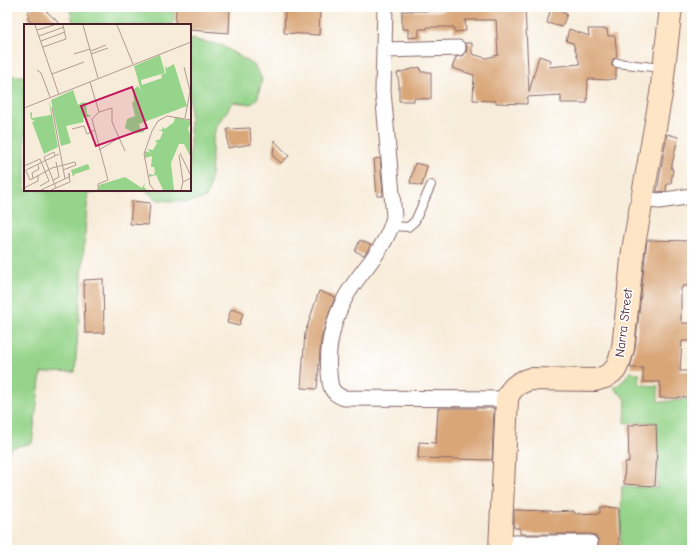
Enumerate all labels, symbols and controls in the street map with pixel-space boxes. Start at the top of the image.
inset map [24,24,191,191]
street label: Narra Street [612,287,635,358]

